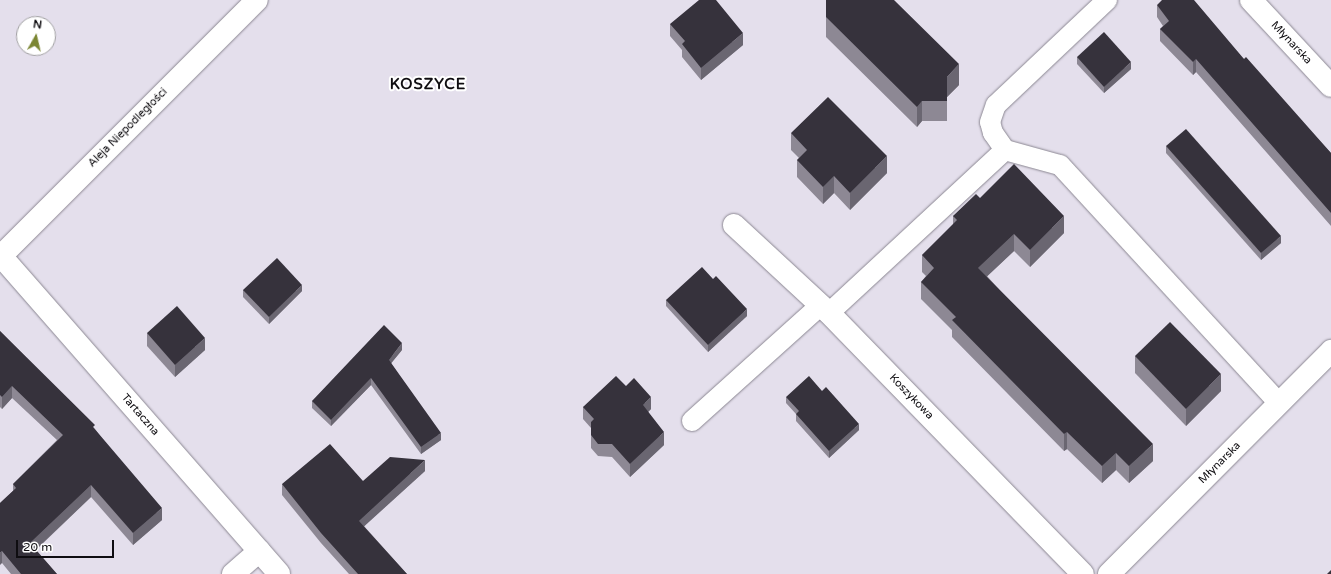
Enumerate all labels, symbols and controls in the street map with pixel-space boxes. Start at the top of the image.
north arrow [16,16,56,56]
text: N [32,18,43,32]
street label: Młynarska [1268,19,1314,67]
district label: KOSZYCE [390,76,466,94]
street label: Aleja Niepodległości [86,86,170,170]
street label: Koszykowa [886,372,936,422]
street label: Tartaczna [118,391,162,439]
street label: Młynarska [1196,439,1244,487]
scale bar [18,532,116,558]
text: 20 m [23,540,52,554]

